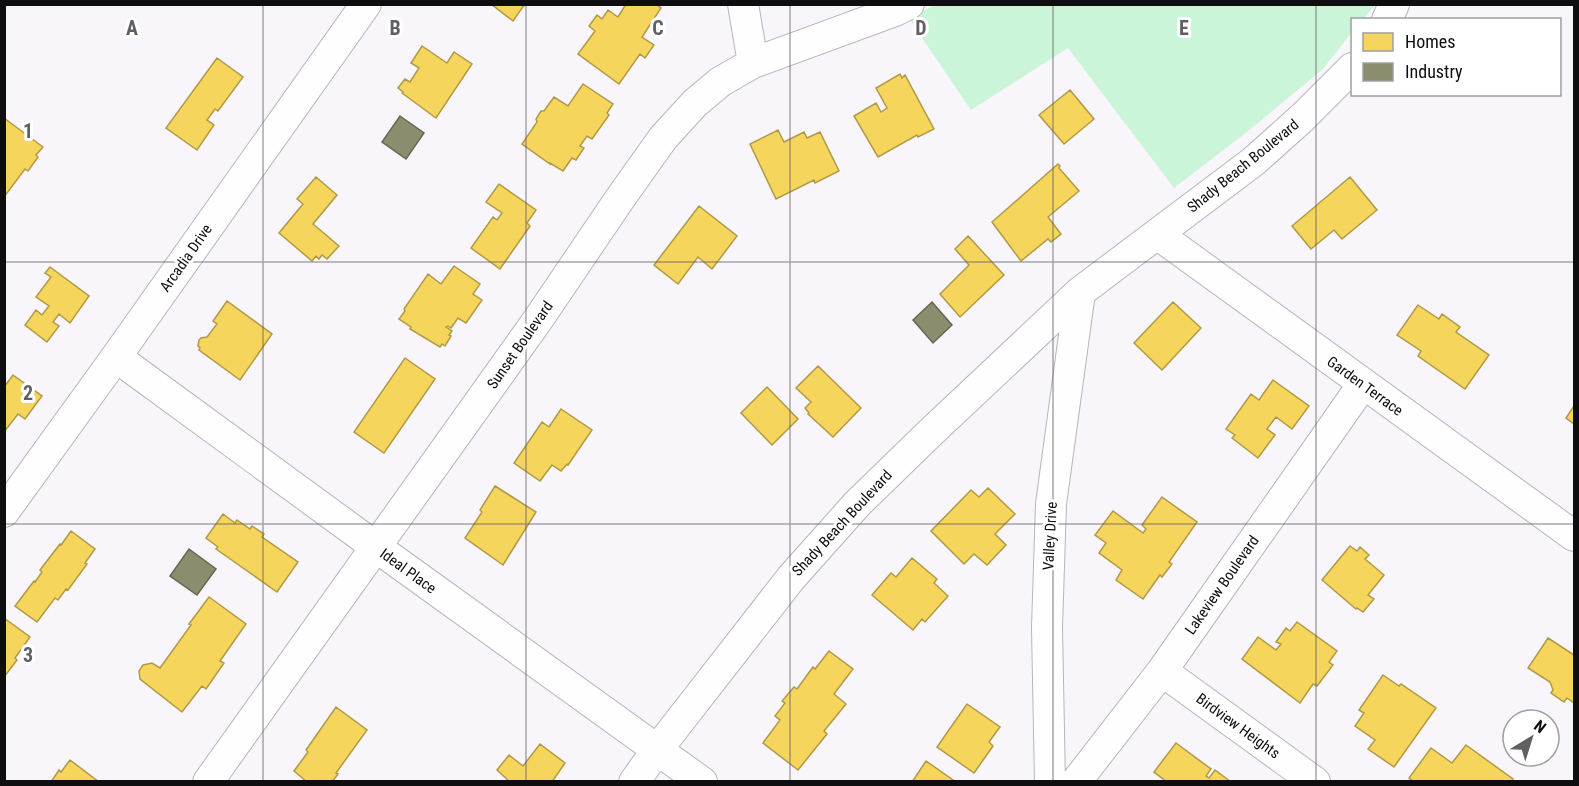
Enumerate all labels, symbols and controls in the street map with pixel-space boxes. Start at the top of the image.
text: A [126,16,138,40]
text: B [389,16,401,40]
text: C [652,16,664,40]
text: D [915,16,927,40]
text: E [1179,16,1189,40]
legend [1351,18,1561,96]
text: Homes [1405,31,1455,52]
text: Industry [1405,61,1463,82]
street label: Shady Beach Boulevard [1184,116,1302,216]
text: 1 [23,119,33,143]
street label: Arcadia Drive [156,221,216,295]
street label: Sunset Boulevard [483,298,557,392]
street label: Garden Terrace [1324,352,1406,420]
text: 2 [23,381,33,405]
street label: Shady Beach Boulevard [788,466,896,580]
street label: Valley Drive [1039,501,1061,571]
street label: Lakeview Boulevard [1181,532,1263,638]
street label: Ideal Place [376,545,440,597]
text: 3 [23,643,33,667]
street label: Birdview Heights [1193,690,1284,763]
north arrow [1501,708,1561,768]
text: N [1530,716,1550,737]

